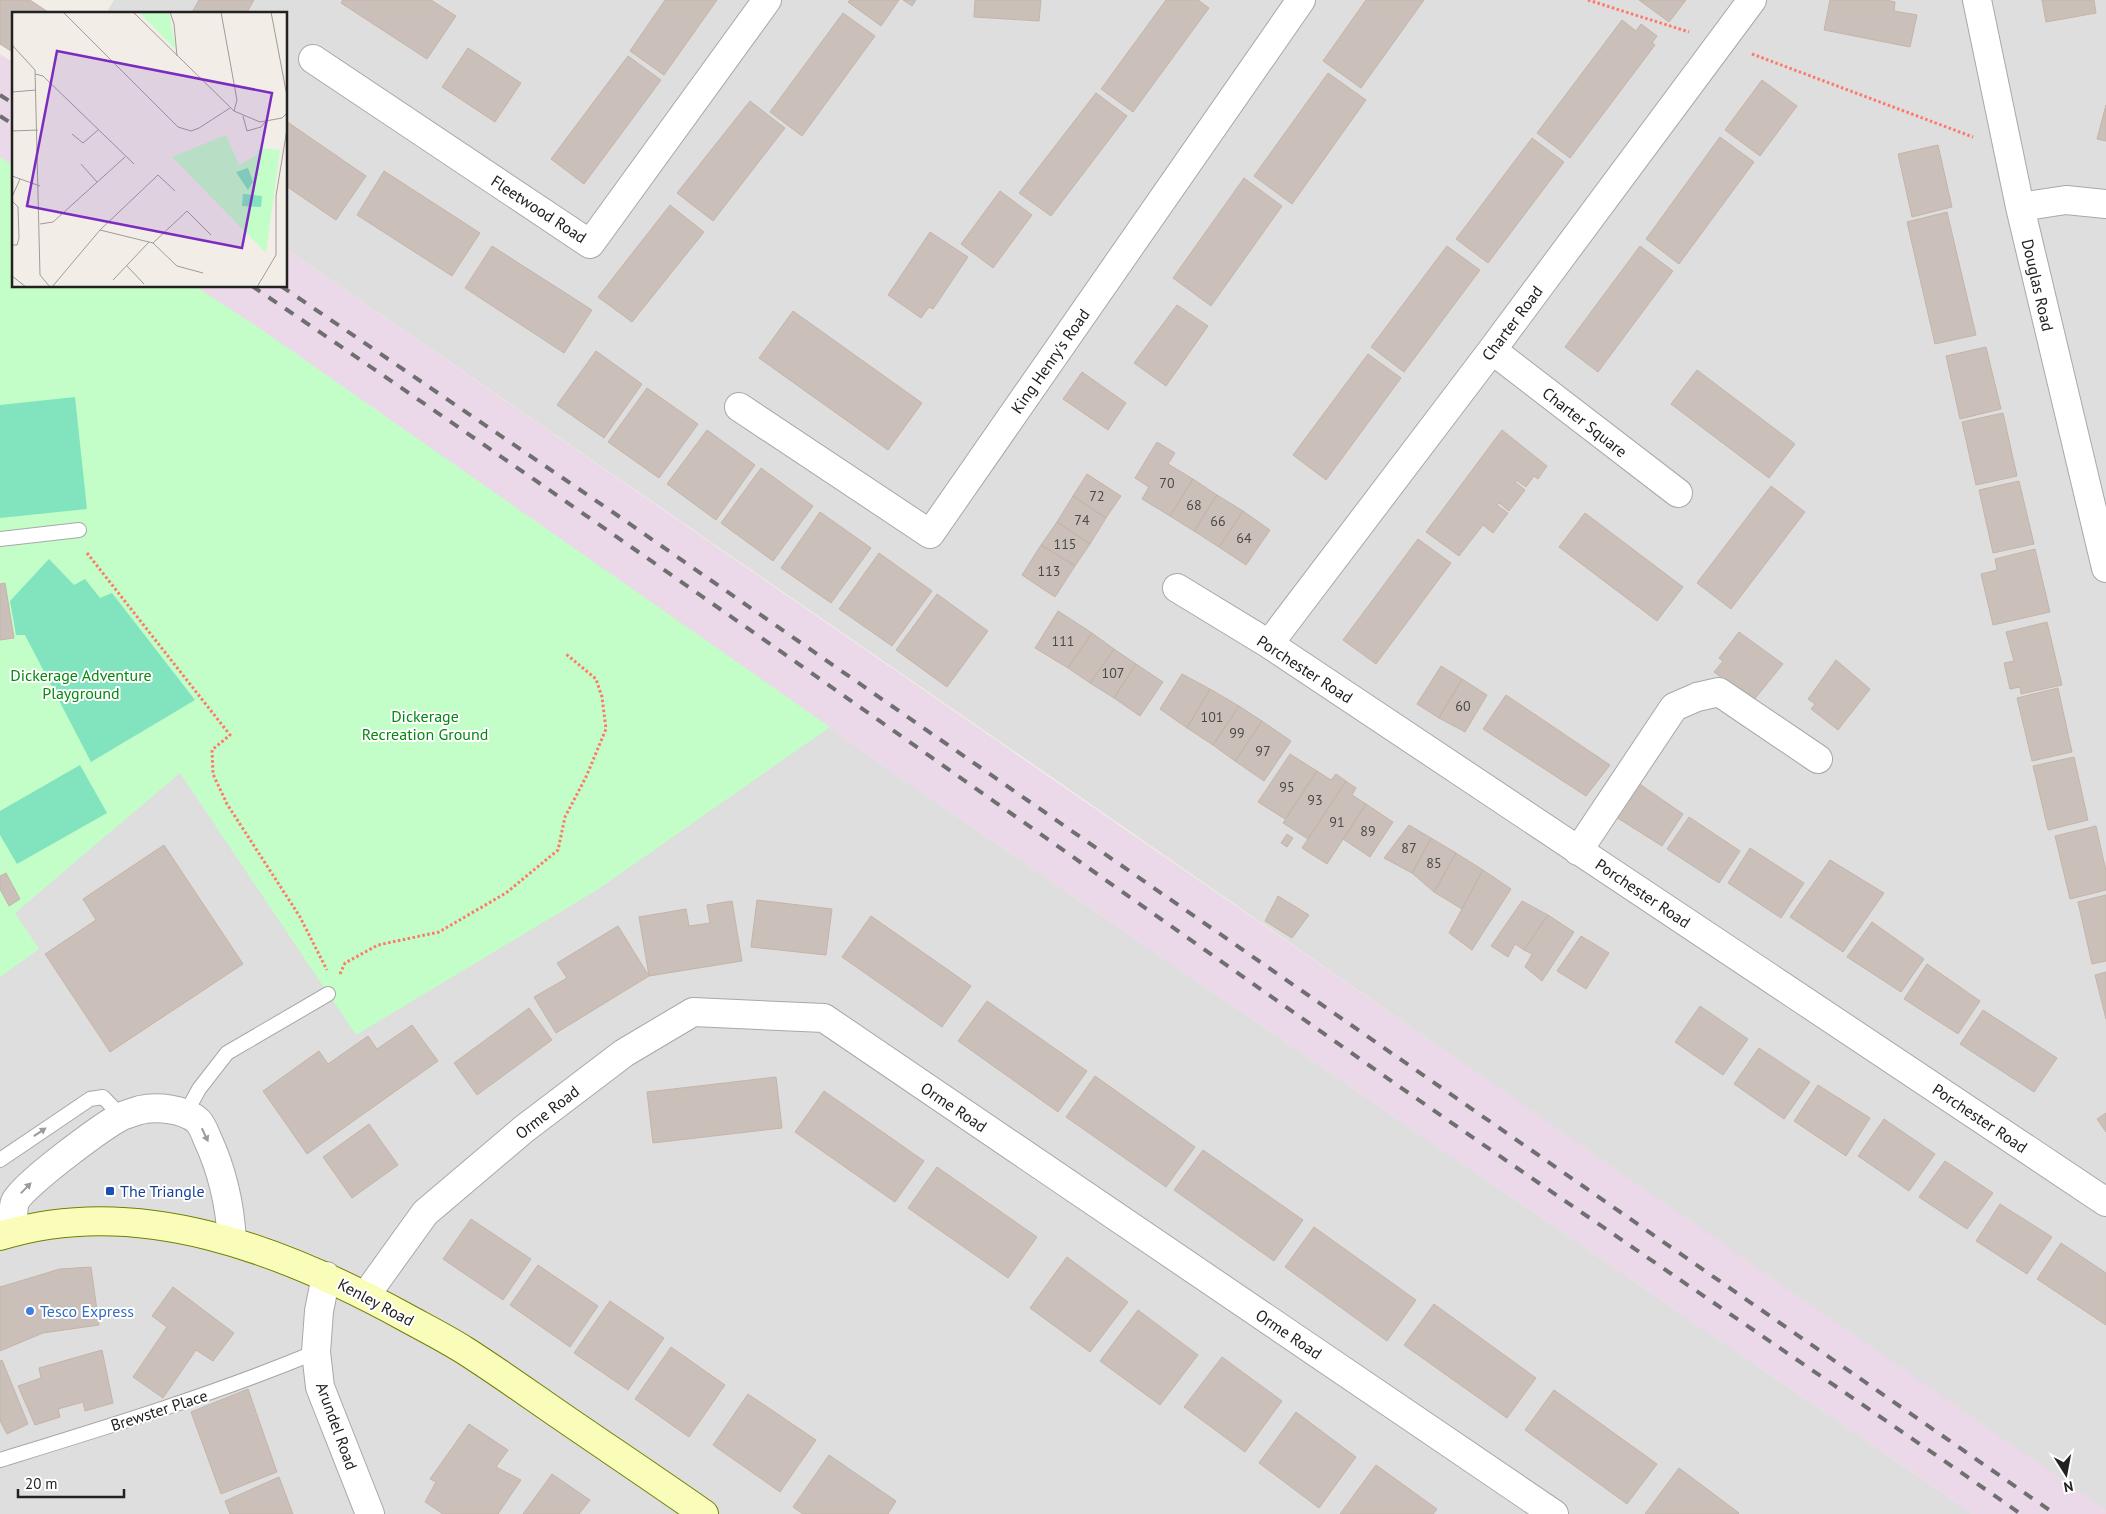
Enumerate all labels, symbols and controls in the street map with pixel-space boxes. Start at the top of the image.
inset map [12,12,288,288]
street label: Fleetwood Road [487,171,591,247]
street label: Douglas Road [2018,237,2058,333]
street label: Charter Road [1477,282,1547,364]
street label: King Henry's Road [1006,305,1094,417]
street label: Charter Square [1539,383,1631,461]
house number: 70 [1159,474,1175,492]
house number: 72 [1089,487,1105,505]
house number: 68 [1186,496,1202,514]
house number: 74 [1074,511,1090,529]
house number: 66 [1210,512,1226,530]
house number: 64 [1236,529,1252,547]
house number: 115 [1054,535,1076,553]
house number: 113 [1038,562,1060,580]
street label: Porchester Road [1253,631,1357,707]
house number: 111 [1052,632,1074,650]
house number: 107 [1102,664,1124,682]
park label: Dickerage Adventure Playground [10,665,152,703]
house number: 60 [1455,697,1471,715]
park label: Dickerage Recreation Ground [362,706,488,744]
house number: 101 [1201,708,1223,726]
house number: 99 [1229,724,1245,742]
house number: 97 [1255,742,1271,760]
house number: 95 [1279,778,1295,796]
house number: 93 [1307,791,1323,809]
house number: 91 [1329,813,1345,831]
house number: 89 [1360,822,1376,840]
house number: 87 [1401,839,1417,857]
house number: 85 [1426,854,1442,872]
street label: Porchester Road [1592,854,1694,932]
street label: Orme Road [917,1078,991,1136]
street label: Porchester Road [1929,1079,2031,1157]
street label: Orme Road [511,1081,583,1143]
one-way arrow [34,1127,47,1137]
one-way arrow [202,1128,210,1142]
place label: The Triangle [120,1181,205,1201]
one-way arrow [20,1182,32,1194]
marker: The Triangle [104,1185,116,1197]
street label: Kenley Road [335,1274,417,1330]
place label: Tesco Express [40,1301,134,1321]
marker: Tesco Express [24,1305,36,1317]
street label: Orme Road [1252,1305,1326,1363]
street label: Arundel Road [312,1379,362,1473]
street label: Brewster Place [108,1385,210,1435]
north arrow [2041,1449,2091,1499]
scale bar [18,1466,124,1498]
text: 20 m [25,1474,58,1493]
text: N [2062,1477,2075,1496]

